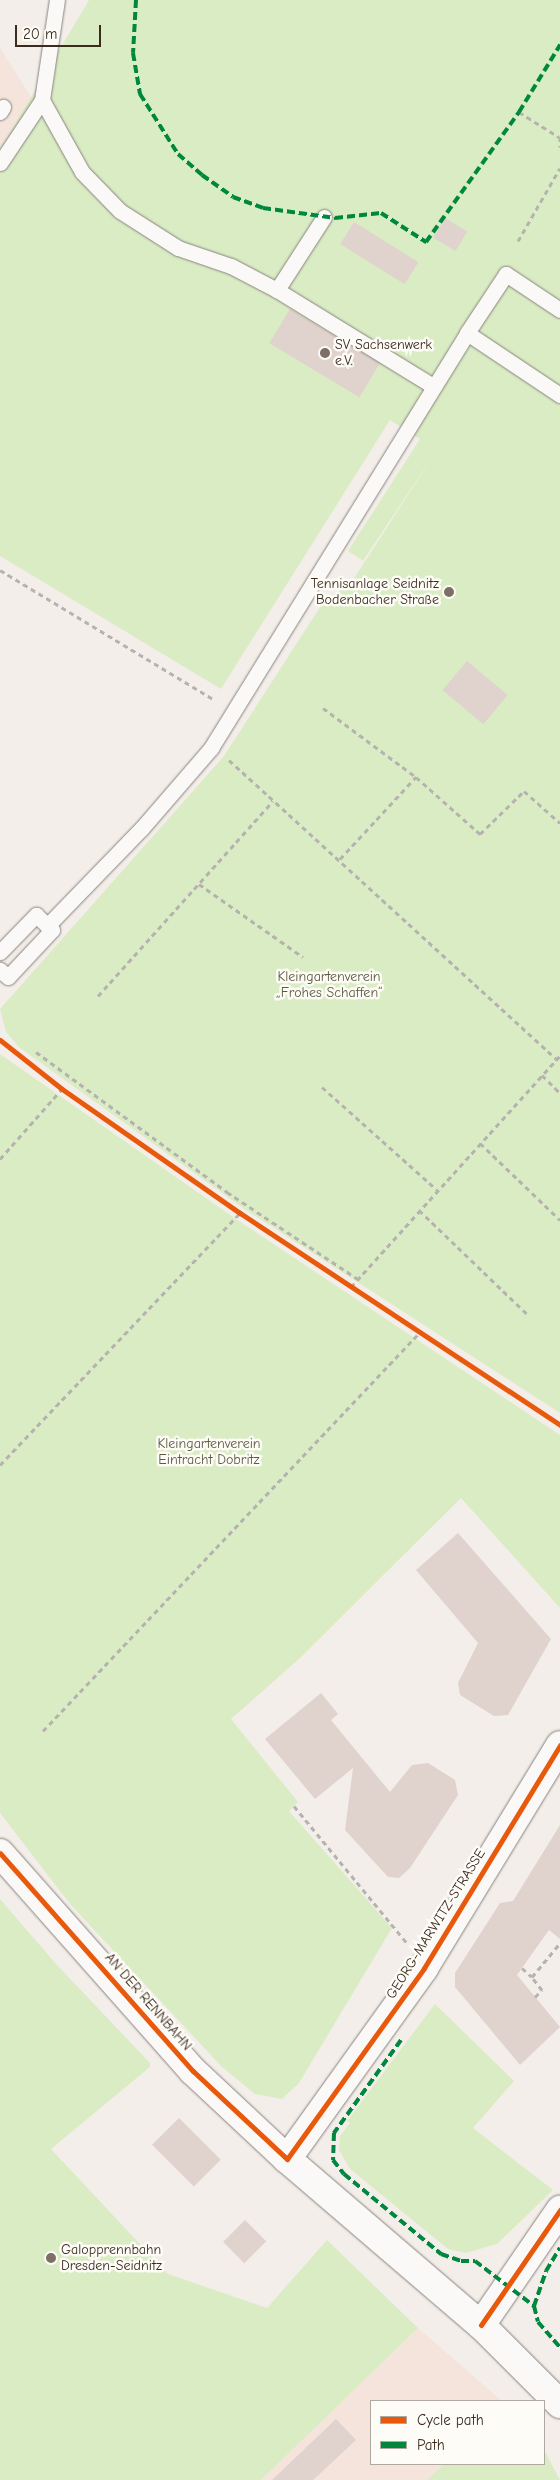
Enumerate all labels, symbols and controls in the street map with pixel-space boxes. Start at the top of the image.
scale bar [18,15,104,47]
text: 20 m [23,25,57,43]
place label: SV Sachsenwerk e.V. [335,337,432,370]
marker: SV Sachsenwerk e.V. [319,347,331,359]
place label: Tennisanlage Seidnitz Bodenbacher Straße [311,576,439,608]
marker: Tennisanlage Seidnitz Bodenbacher Straße [443,586,455,598]
park label: Kleingartenverein „Frohes Schaffen“ [276,969,382,1002]
park label: Kleingartenverein Eintracht Dobritz [157,1436,261,1468]
street label: GEORG-MARWITZ-STRASSE [383,1846,489,2002]
street label: AN DER RENNBAHN [101,1950,195,2054]
place label: Galopprennbahn Dresden-Seidnitz [61,2242,162,2274]
marker: Galopprennbahn Dresden-Seidnitz [45,2252,57,2264]
legend [370,2400,545,2465]
text: Cycle path [417,2411,484,2429]
text: Path [417,2436,445,2454]

